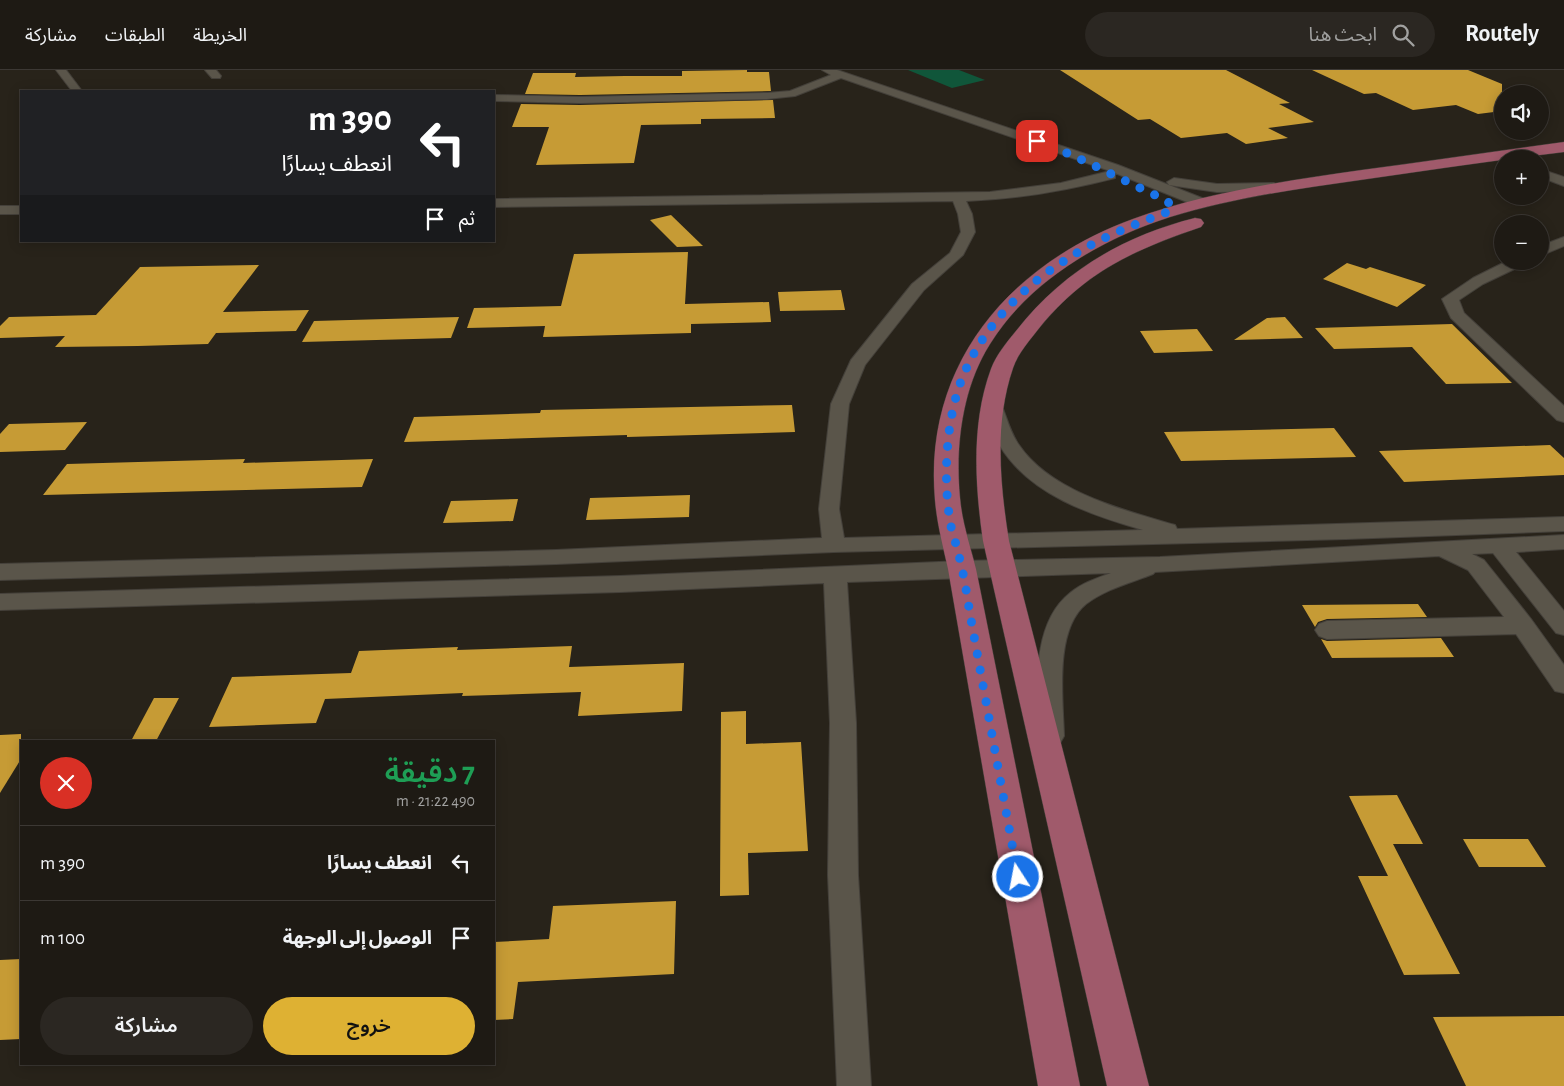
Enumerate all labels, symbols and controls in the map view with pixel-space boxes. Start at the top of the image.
search box [1085,12,1435,57]
icon: search [1389,21,1417,49]
text: Routely [1465,22,1539,46]
text: ابحث هنا [1308,26,1377,45]
text: مشاركة [25,27,77,45]
text: الطبقات [105,27,165,45]
text: الخريطة [193,27,247,45]
map controls [1494,85,1549,270]
button: sound [1494,85,1549,140]
text: 390 m [308,102,392,137]
icon: left [410,110,475,175]
pin [1016,120,1058,162]
icon: arrive [1023,127,1051,155]
button: + [1494,150,1549,205]
text: انعطف يسارًا [282,153,392,175]
icon: arrive [421,205,449,233]
text: ثم [459,210,475,229]
button: − [1494,215,1549,270]
button: close [40,757,92,809]
text: 7 دقيقة [385,758,475,788]
text: 490 m · 21:22 [396,793,475,809]
icon: left [447,849,475,877]
position arrow [991,850,1043,902]
text: 390 m [40,854,85,873]
text: انعطف يسارًا [327,854,432,873]
icon: arrive [447,924,475,952]
text: 100 m [40,929,85,948]
text: الوصول إلى الوجهة [283,929,432,948]
button: مشاركة [40,997,253,1055]
button: خروج [263,997,475,1055]

